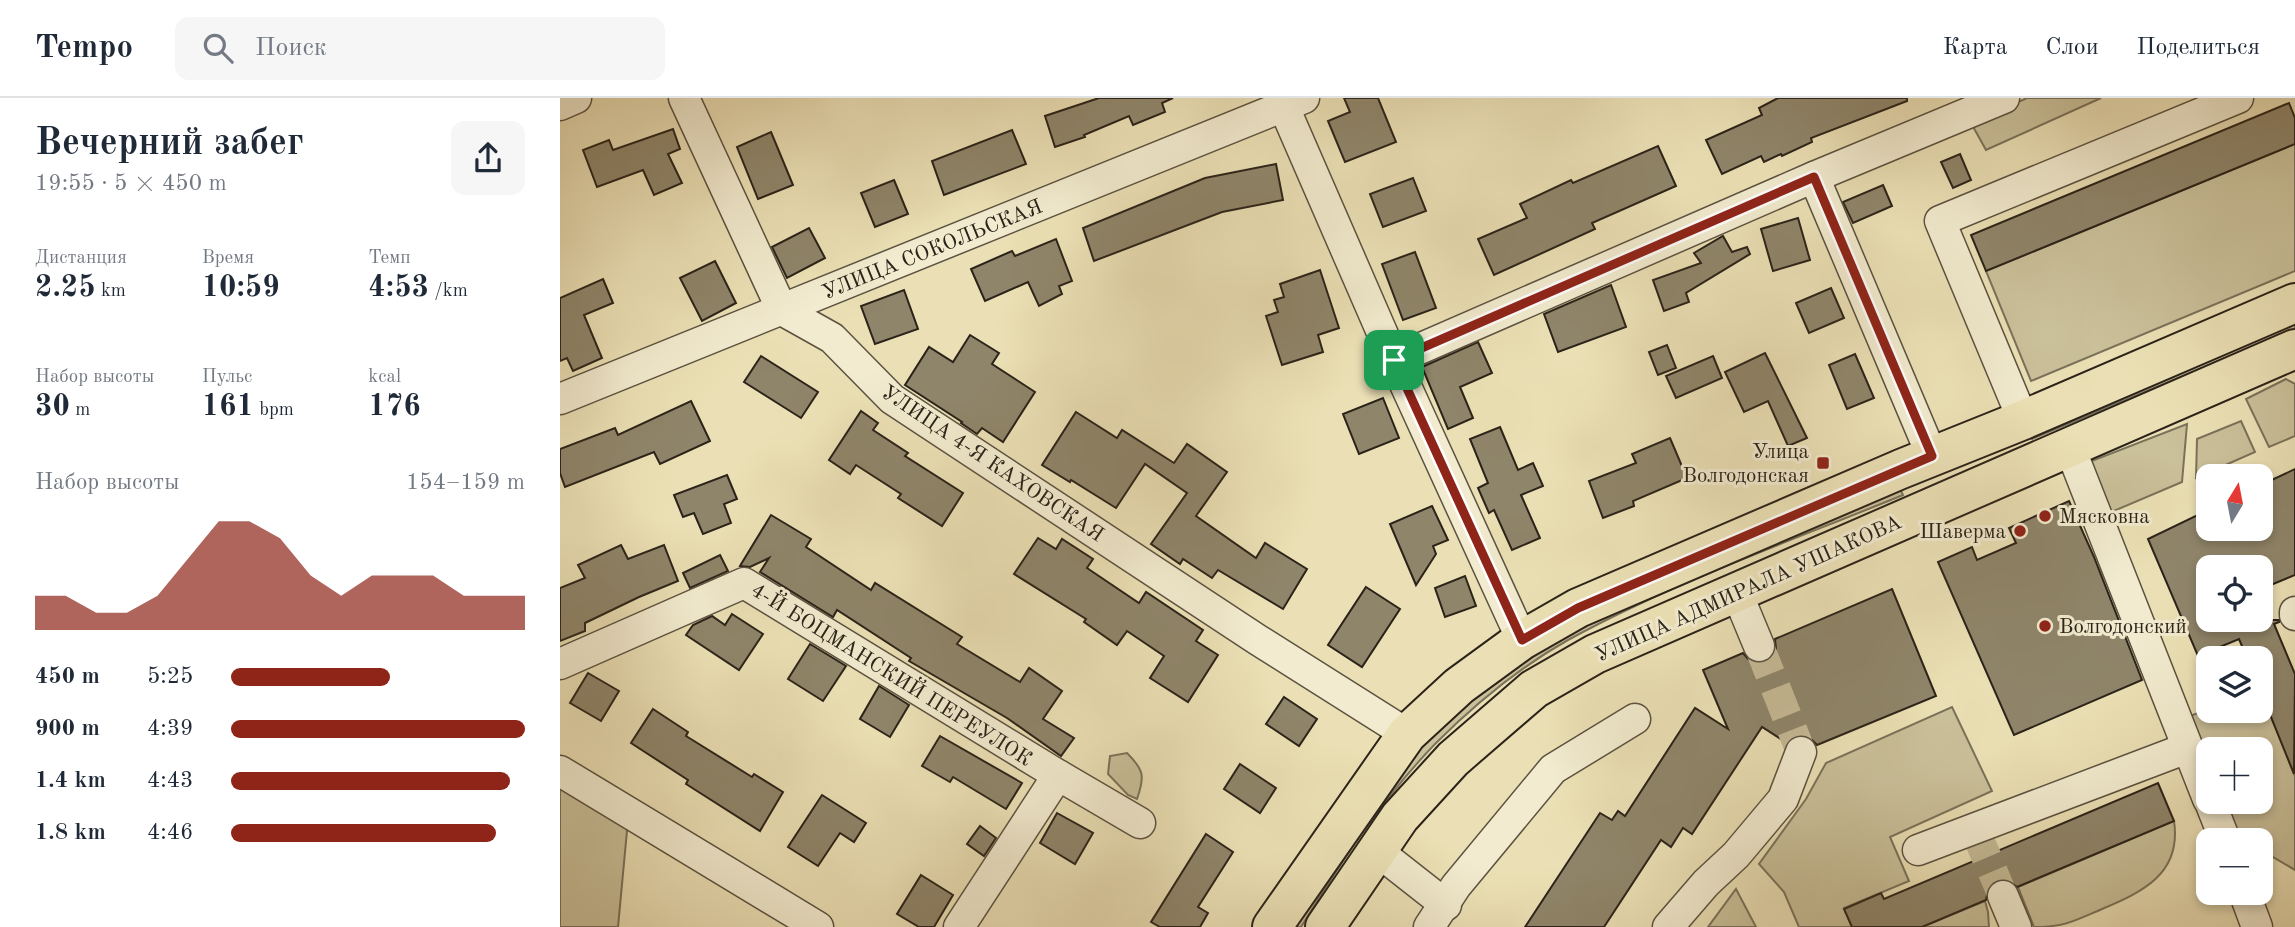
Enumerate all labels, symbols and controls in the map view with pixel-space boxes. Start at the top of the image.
search box [175,17,665,80]
icon: search [199,29,237,67]
text: Tempo [35,32,133,65]
text: Поиск [255,35,327,61]
text: Карта [1943,36,2008,60]
text: Слои [2046,36,2099,60]
text: Поделиться [2137,36,2260,60]
button: share [451,121,525,195]
text: Вечерний забег [35,125,304,163]
text: 19:55 · 5 × 450 m [35,172,227,195]
street label: УЛИЦА СОКОЛЬСКАЯ [819,197,1046,304]
text: Дистанция [35,249,127,268]
text: Время [202,249,254,268]
text: Темп [368,249,411,268]
text: 2.25 [35,273,96,303]
text: 10:59 [202,273,280,303]
text: 4:53 [368,273,429,303]
text: km [96,282,126,301]
text: /km [429,282,468,301]
pin [1364,330,1424,390]
icon: arrive [1375,341,1413,379]
text: Набор высоты [35,368,154,387]
text: Пульс [202,368,252,387]
text: kcal [368,368,401,387]
street label: УЛИЦА 4-Я КАХОВСКАЯ [877,382,1107,546]
text: 30 [35,392,70,422]
text: 161 [202,392,254,422]
text: 176 [368,392,421,422]
text: m [70,401,90,420]
text: bpm [254,401,294,420]
place label: Улица Волгодонская [1682,442,1809,487]
marker: Улица Волгодонская [1815,455,1831,471]
north arrow [2196,464,2273,541]
map controls [2196,464,2273,905]
text: Набор высоты [35,471,179,494]
text: 154–159 m [406,471,525,494]
place label: Мясковна [2059,507,2150,528]
marker: Мясковна [2037,508,2053,524]
street label: УЛИЦА АДМИРАЛА УШАКОВА [1592,512,1905,667]
place label: Шаверма [1919,522,2006,543]
marker: Шаверма [2012,523,2028,539]
button: locate [2196,555,2273,632]
street label: 4-Й БОЦМАНСКИЙ ПЕРЕУЛОК [747,576,1038,771]
place label: Волгодонский [2059,617,2187,638]
marker: Волгодонский [2037,618,2053,634]
button: layers [2196,646,2273,723]
text: 450 m [35,665,100,688]
text: 5:25 [147,665,193,688]
text: 900 m [35,717,100,740]
text: 4:39 [147,717,193,740]
button: + [2196,737,2273,814]
text: 1.4 km [35,769,106,792]
text: 4:43 [147,769,193,792]
text: 1.8 km [35,821,106,844]
text: 4:46 [147,821,193,844]
button: − [2196,828,2273,905]

